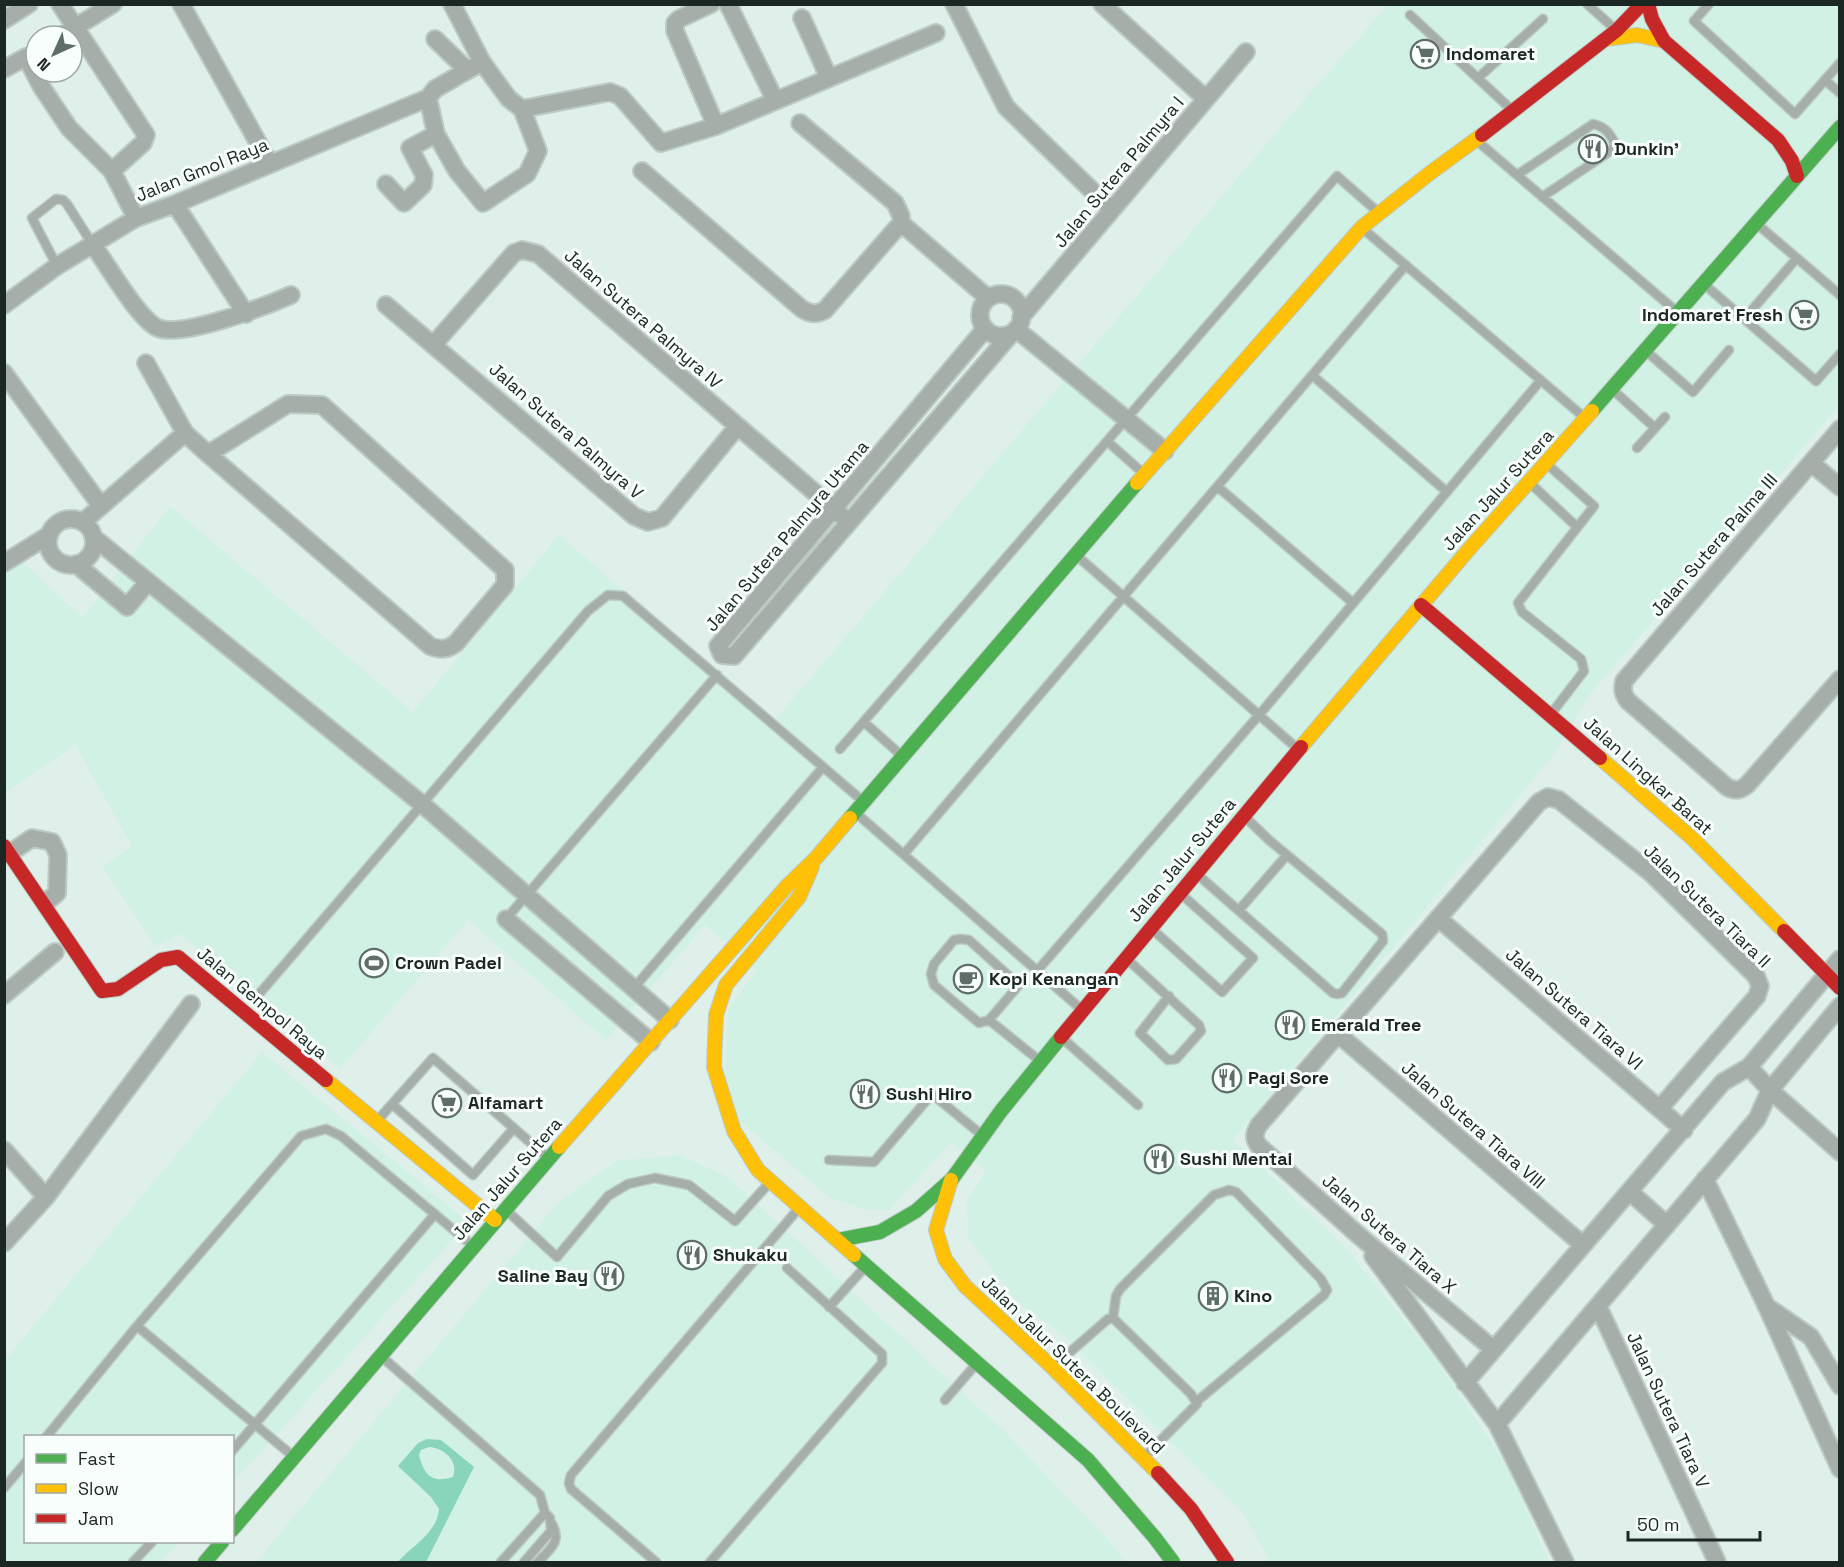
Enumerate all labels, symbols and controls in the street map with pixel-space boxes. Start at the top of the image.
north arrow [24,24,84,84]
supermarket icon: Indomaret [1409,38,1441,70]
place label: Indomaret [1446,42,1535,65]
text: N [33,53,55,75]
street label: Jalan Sutera Palmyra I [1049,91,1189,252]
street label: Jalan Gmol Raya [132,132,272,207]
restaurant icon: Dunkin' [1577,133,1609,165]
place label: Dunkin' [1614,137,1679,160]
street label: Jalan Sutera Palmyra IV [560,244,727,394]
supermarket icon: Indomaret Fresh [1788,299,1820,331]
place label: Indomaret Fresh [1642,303,1783,326]
street label: Jalan Sutera Palmyra V [484,357,648,504]
street label: Jalan Jalur Sutera [1437,424,1558,555]
street label: Jalan Sutera Palmyra Utama [700,435,873,636]
street label: Jalan Sutera Palma III [1645,468,1782,621]
street label: Jalan Lingkar Barat [1579,712,1718,840]
street label: Jalan Jalur Sutera [1123,793,1241,927]
street label: Jalan Sutera Tiara II [1639,839,1776,972]
street label: Jalan Gempol Raya [192,941,332,1064]
street label: Jalan Sutera Tiara VI [1501,943,1648,1075]
sports icon: Crown Padel [358,947,390,979]
place label: Crown Padel [395,951,502,974]
cafe icon: Kopi Kenangan [952,963,984,995]
place label: Kopi Kenangan [989,967,1119,990]
restaurant icon: Emerald Tree [1274,1009,1306,1041]
place label: Emerald Tree [1311,1013,1421,1036]
street label: Jalan Sutera Tiara VIII [1397,1056,1550,1193]
restaurant icon: Pagi Sore [1211,1062,1243,1094]
place label: Pagi Sore [1248,1066,1329,1089]
restaurant icon: Sushi Hiro [849,1078,881,1110]
place label: Sushi Hiro [886,1082,972,1105]
supermarket icon: Alfamart [431,1087,463,1119]
place label: Alfamart [468,1091,543,1114]
street label: Jalan Jalur Sutera [447,1112,566,1245]
restaurant icon: Sushi Mentai [1143,1143,1175,1175]
place label: Sushi Mentai [1180,1147,1292,1170]
street label: Jalan Sutera Tiara X [1317,1169,1461,1298]
restaurant icon: Shukaku [676,1239,708,1271]
place label: Shukaku [713,1243,788,1266]
restaurant icon: Saline Bay [593,1260,625,1292]
place label: Saline Bay [498,1264,588,1287]
street label: Jalan Jalur Sutera Boulevard [976,1271,1170,1459]
building icon: Kino [1197,1280,1229,1312]
place label: Kino [1234,1284,1272,1307]
street label: Jalan Sutera Tiara V [1622,1328,1715,1492]
legend [24,1435,234,1543]
text: Fast [78,1447,115,1470]
text: Slow [78,1477,119,1500]
scale bar [1628,1504,1760,1542]
text: Jam [78,1507,114,1530]
text: 50 m [1637,1513,1679,1536]

